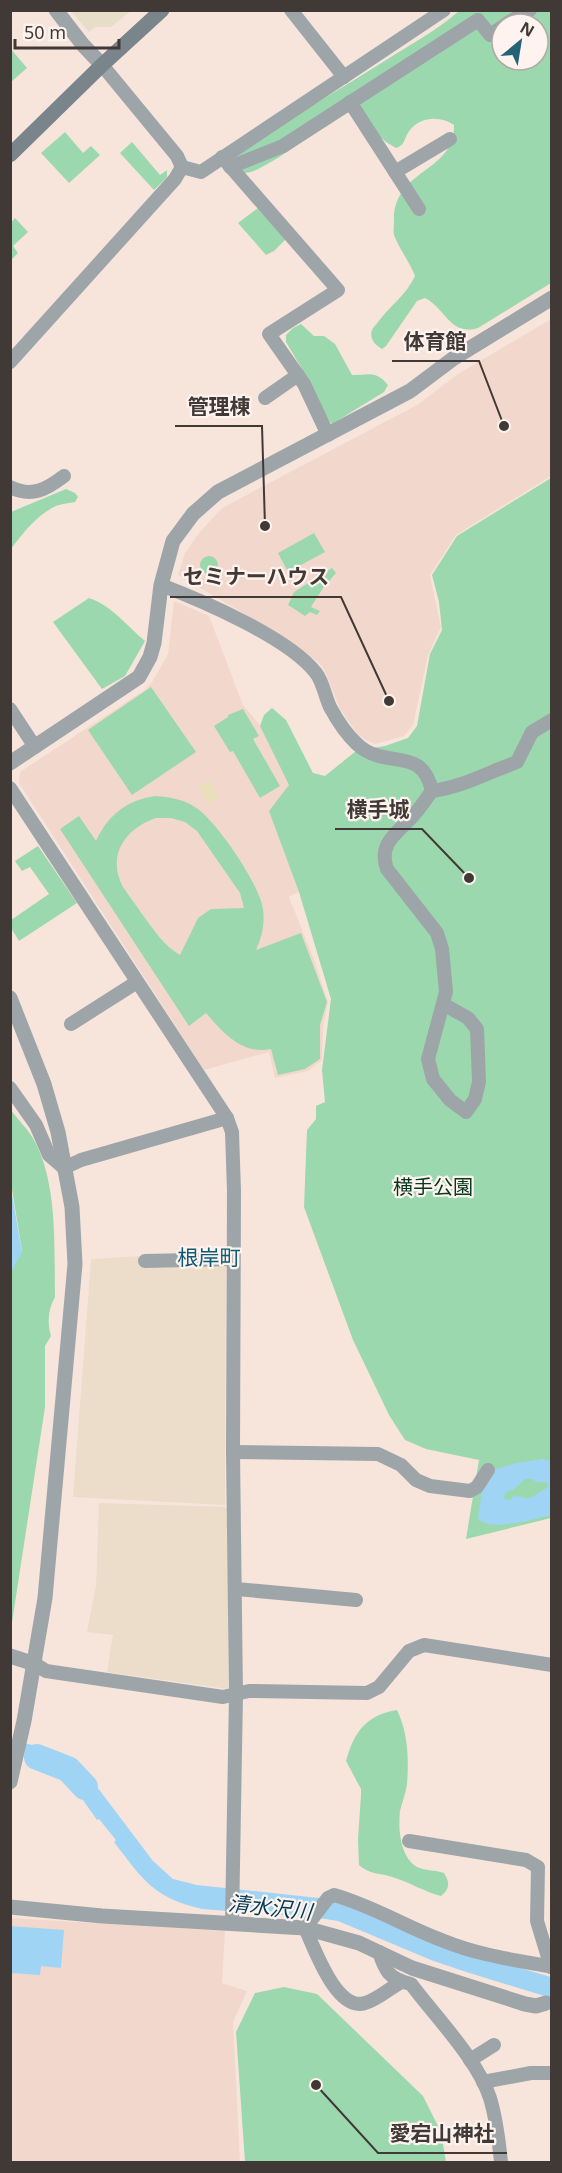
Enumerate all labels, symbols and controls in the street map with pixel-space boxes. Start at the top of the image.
scale bar [15,12,118,50]
north arrow [490,12,550,72]
text: N [516,16,539,42]
text: 50 m [24,20,66,44]
callout: 体育館 [392,322,479,361]
text: 体育館 [404,327,467,355]
callout: 管理棟 [175,387,262,426]
text: 管理棟 [188,392,251,420]
callout: セミナーハウス [170,558,341,597]
text: セミナーハウス [183,562,329,590]
callout: 横手城 [335,790,422,829]
text: 横手城 [347,795,410,823]
park label: 横手公園 [393,1173,473,1200]
district label: 根岸町 [178,1243,241,1271]
water label: 清水沢川 [227,1889,315,1926]
callout: 愛宕山神社 [378,2114,507,2153]
text: 愛宕山神社 [390,2119,495,2147]

